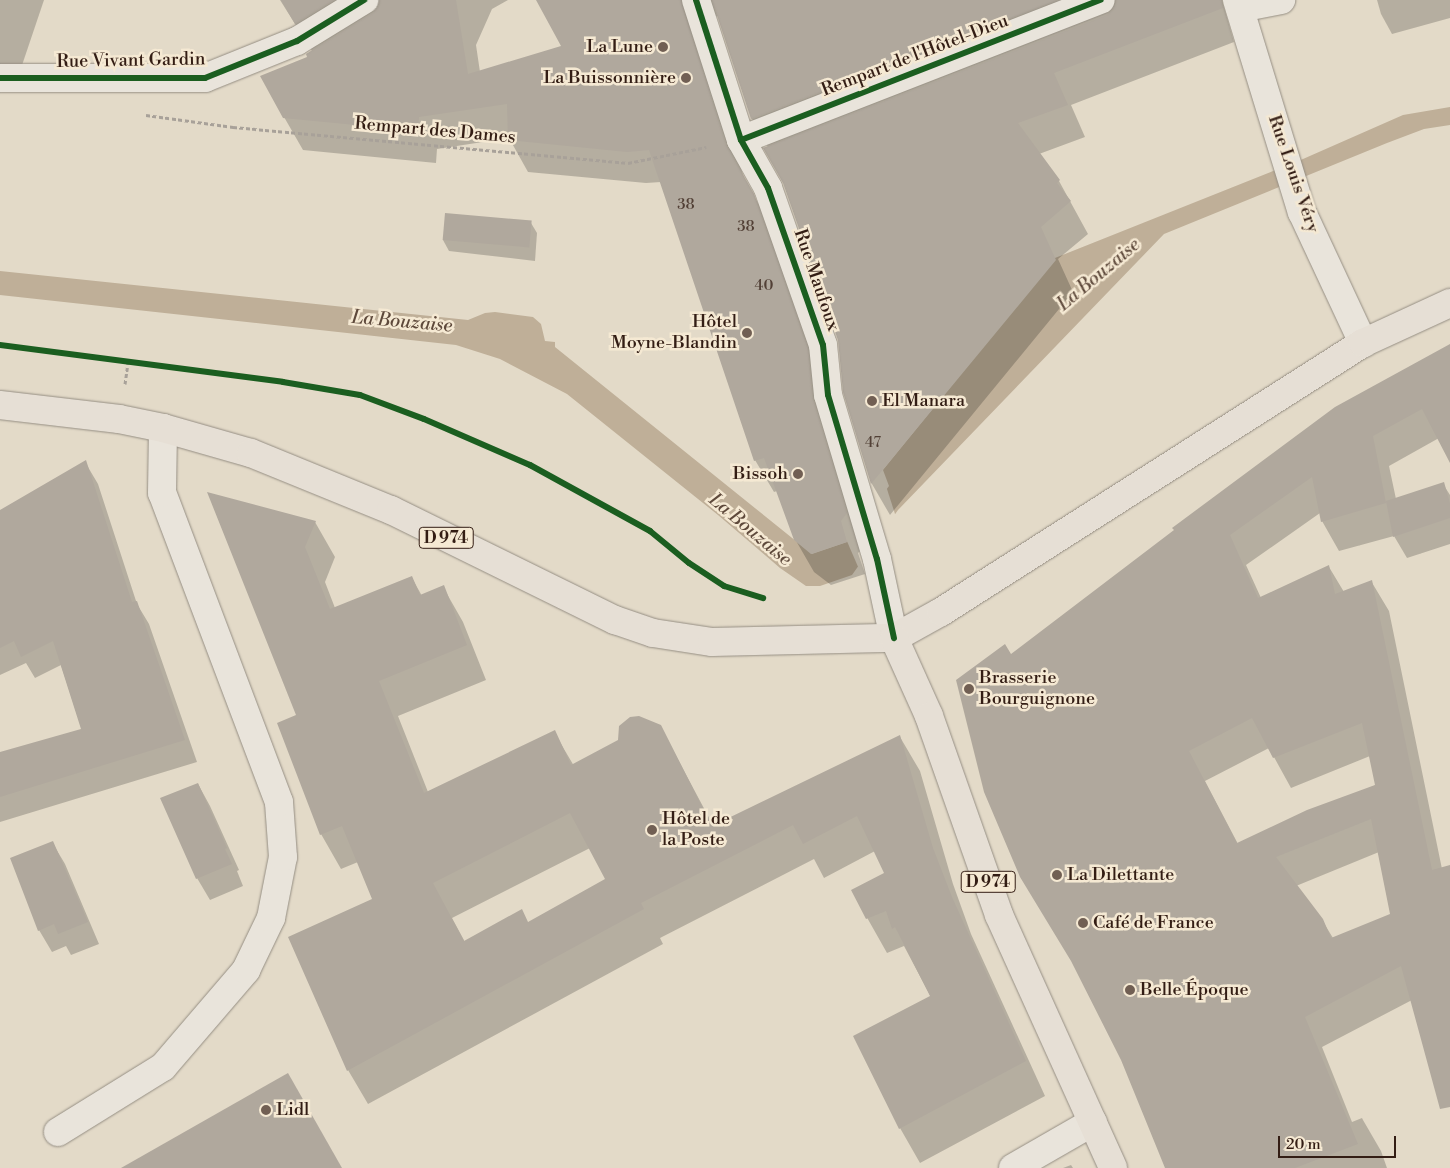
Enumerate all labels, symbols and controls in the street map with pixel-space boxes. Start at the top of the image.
street label: Rempart de l'Hôtel-Dieu [818,10,1012,102]
place label: La Lune [586,36,653,58]
marker: La Lune [657,41,669,53]
street label: Rue Vivant Gardin [56,49,206,73]
place label: La Buissonnière [543,67,676,89]
marker: La Buissonnière [680,72,692,84]
street label: Rue Louis Véry [1263,112,1323,236]
street label: Rempart des Dames [354,113,516,149]
house number: 38 [677,196,695,214]
house number: 38 [737,218,755,236]
street label: Rue Maufoux [788,226,844,334]
water label: La Bouzaise [1053,234,1145,316]
house number: 40 [755,277,773,295]
water label: La Bouzaise [351,306,453,338]
place label: Hôtel Moyne-Blandin [611,312,737,354]
marker: Hôtel Moyne-Blandin [741,327,753,339]
place label: El Manara [882,390,965,412]
marker: El Manara [866,395,878,407]
house number: 47 [865,434,881,452]
place label: Bissoh [733,463,788,485]
marker: Bissoh [792,468,804,480]
water label: La Bouzaise [704,489,796,571]
road number: D 974 [418,524,474,552]
place label: Brasserie Bourguignone [979,668,1095,711]
marker: Brasserie Bourguignone [963,683,975,695]
place label: Hôtel de la Poste [662,809,730,852]
marker: Hôtel de la Poste [646,824,658,836]
place label: La Dilettante [1067,864,1174,886]
road number: D 974 [960,869,1016,896]
marker: La Dilettante [1051,869,1063,881]
place label: Café de France [1093,912,1214,934]
marker: Café de France [1077,917,1089,929]
place label: Belle Époque [1140,979,1249,1001]
marker: Belle Époque [1124,984,1136,996]
place label: Lidl [276,1099,309,1121]
marker: Lidl [260,1104,272,1116]
scale bar [1280,1126,1398,1158]
text: 20 m [1286,1135,1321,1154]

